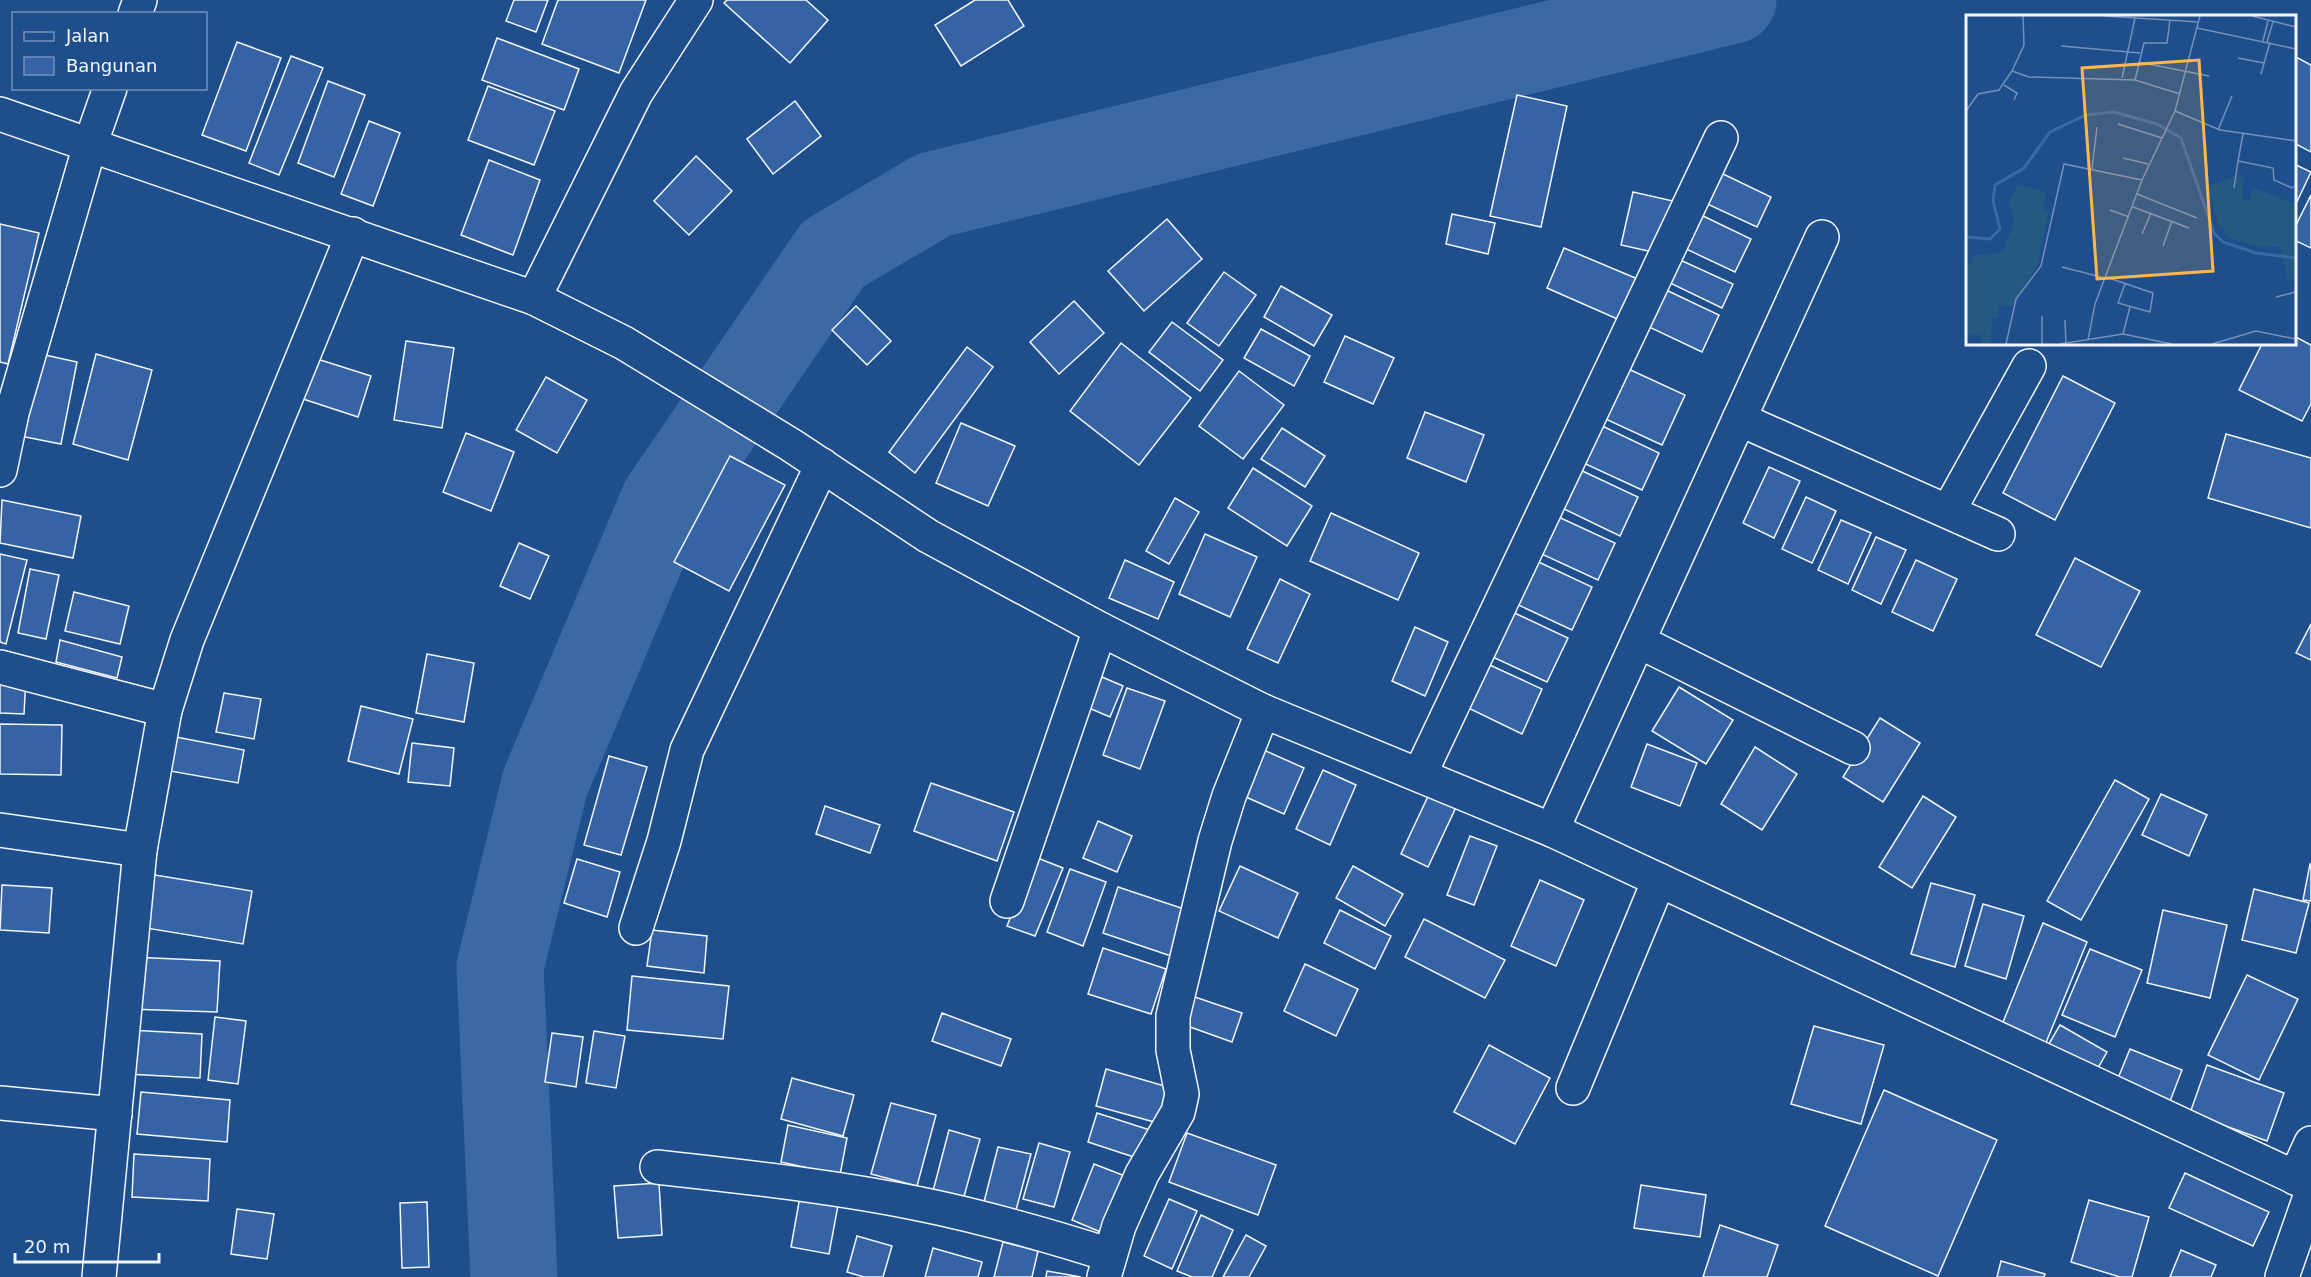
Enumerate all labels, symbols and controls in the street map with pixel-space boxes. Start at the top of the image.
legend [12,12,207,90]
inset map [1966,15,2296,345]
text: Jalan [65,25,110,46]
text: Bangunan [66,55,157,76]
scale bar [15,1226,159,1264]
text: 20 m [24,1236,70,1257]

